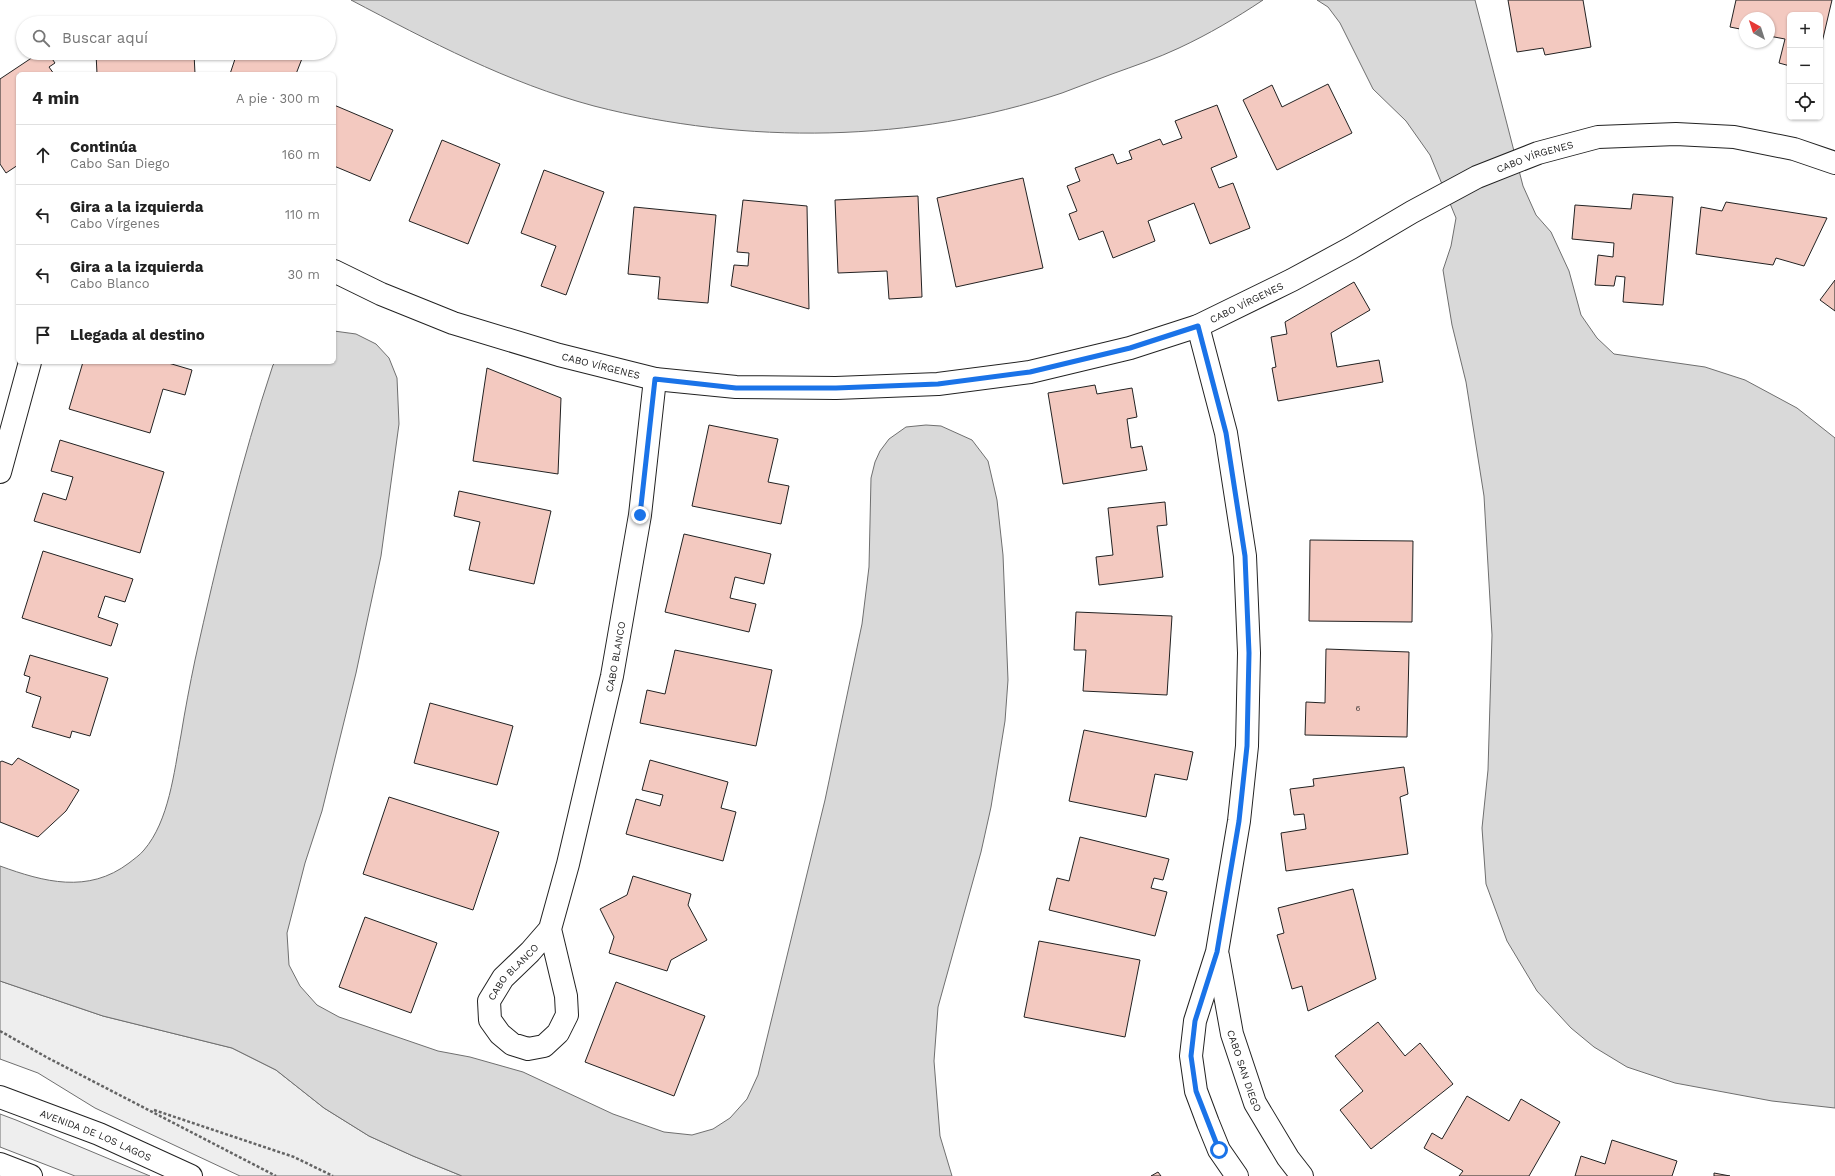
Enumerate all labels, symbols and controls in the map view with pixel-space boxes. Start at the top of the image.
north arrow [1739,12,1775,48]
map controls [1787,12,1823,120]
button: + [1787,12,1823,48]
search box [16,16,336,60]
icon: search [30,27,52,49]
text: Buscar aquí [62,29,148,47]
button: − [1787,48,1823,84]
button: locate [1787,84,1823,120]
text: 4 min [32,88,79,108]
text: A pie · 300 m [236,91,320,106]
text: Continúa [70,138,137,156]
street label: CABO VÍRGENES [1495,138,1574,174]
icon: ahead [32,144,54,166]
text: 160 m [282,147,320,162]
text: Cabo San Diego [70,156,170,171]
text: Gira a la izquierda [70,198,203,216]
icon: left [32,204,54,226]
text: 110 m [285,207,320,222]
text: Cabo Vírgenes [70,216,160,231]
text: Gira a la izquierda [70,258,203,276]
icon: left [32,264,54,286]
text: 30 m [288,267,320,282]
text: Cabo Blanco [70,276,150,291]
street label: CABO VÍRGENES [1208,280,1285,325]
icon: arrive [32,324,54,346]
text: Llegada al destino [70,326,205,344]
street label: CABO VÍRGENES [561,350,641,381]
route end [631,506,649,524]
street label: CABO BLANCO [603,620,627,693]
house number: 6 [1356,704,1361,713]
street label: CABO BLANCO [485,941,540,1002]
street label: CABO SAN DIEGO [1226,1029,1264,1113]
street label: AVENIDA DE LOS LAGOS [39,1107,153,1163]
route start [1210,1141,1228,1159]

